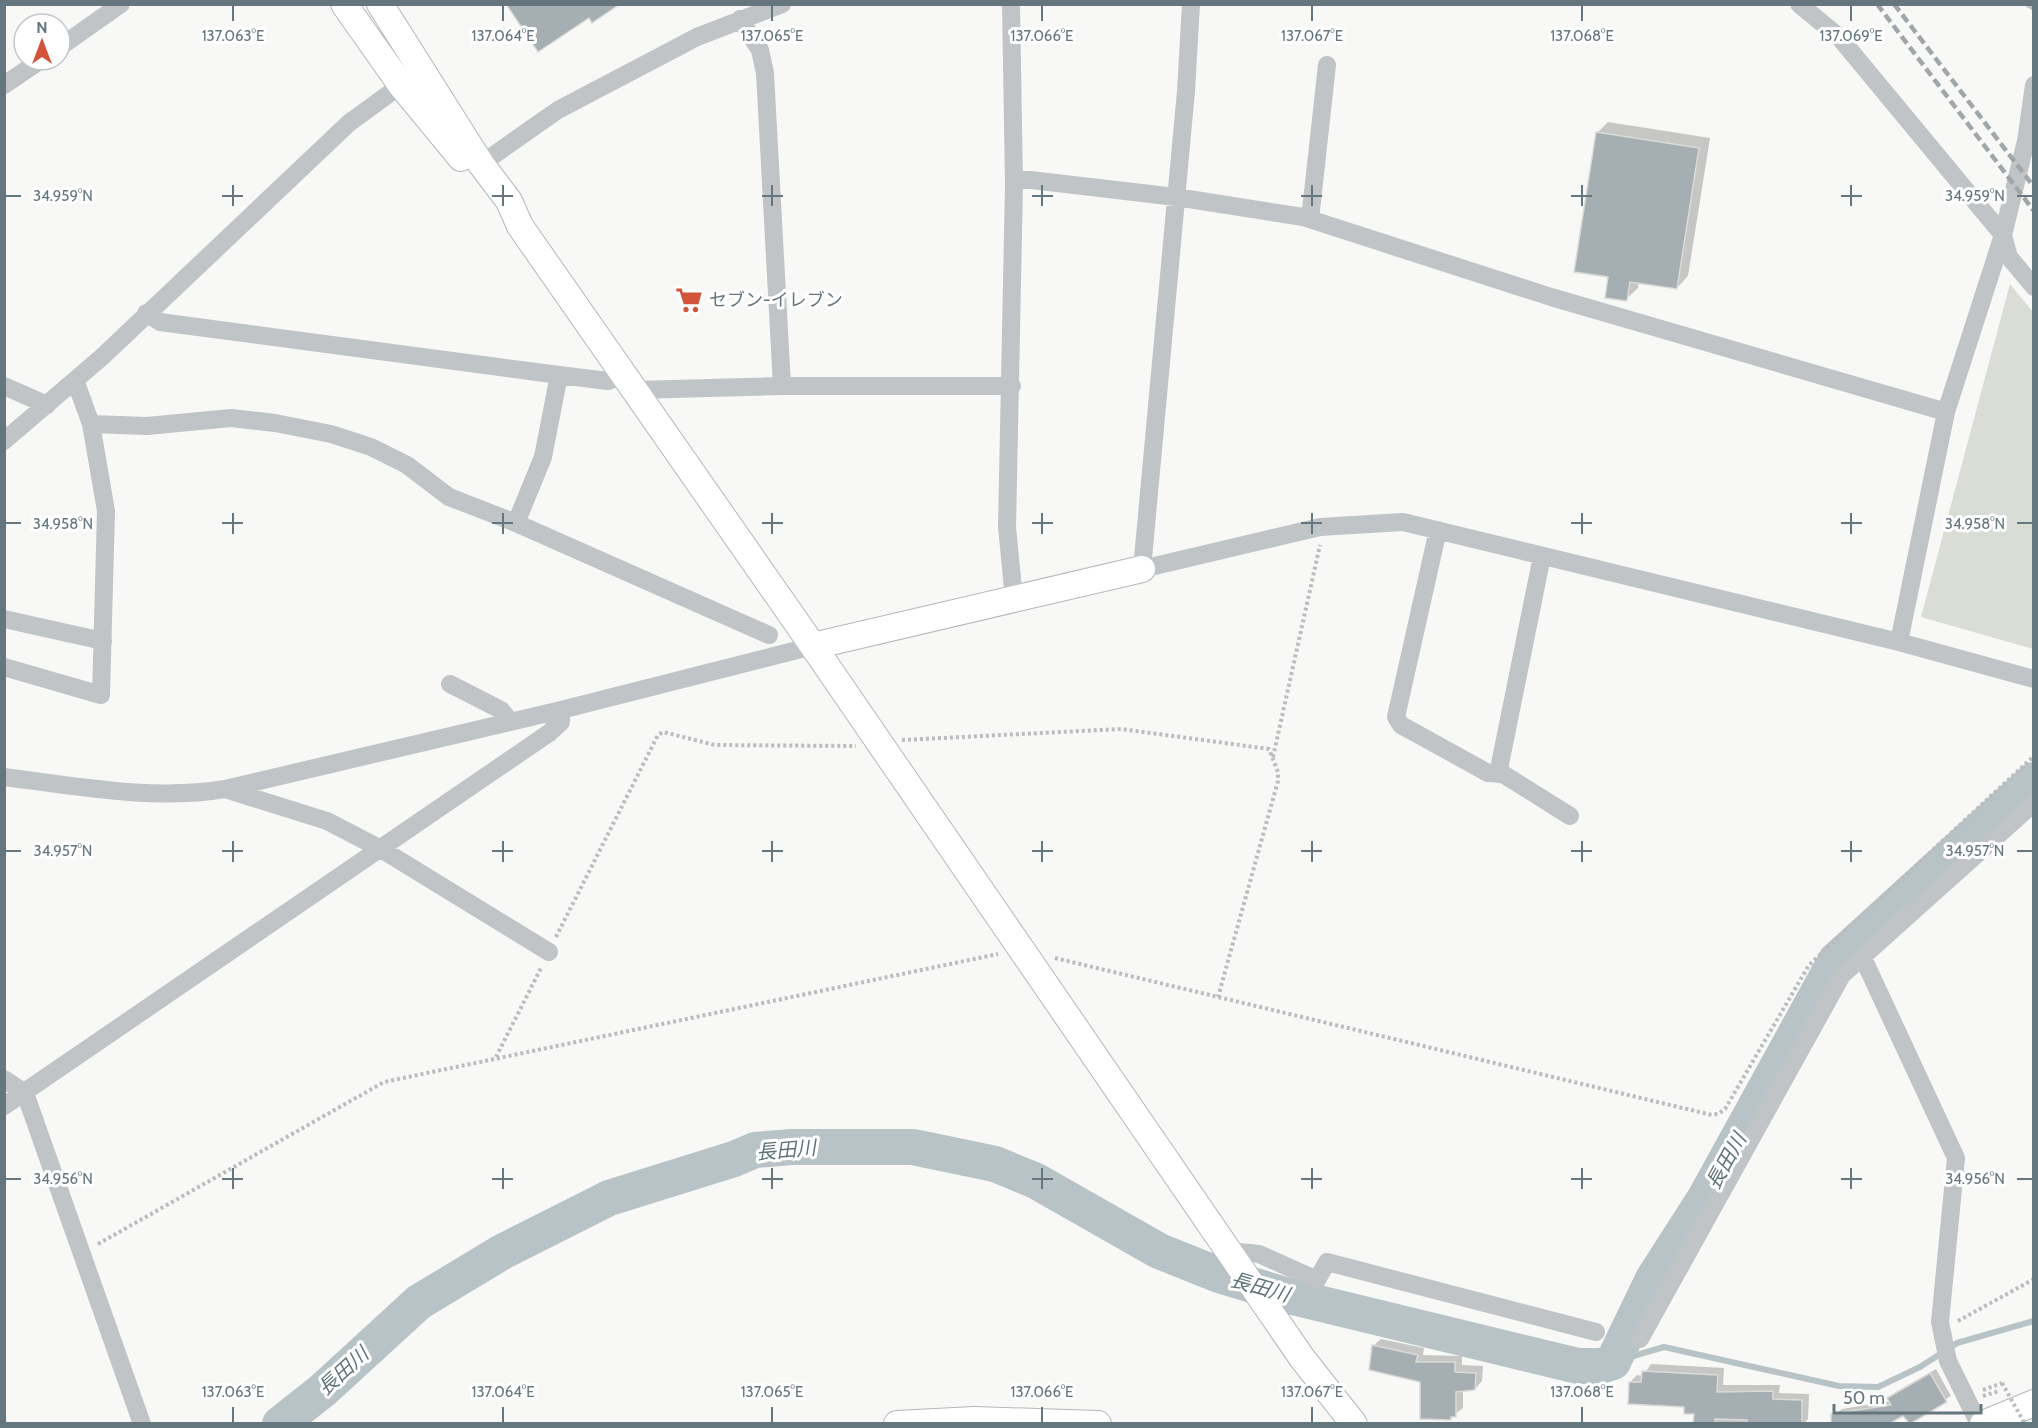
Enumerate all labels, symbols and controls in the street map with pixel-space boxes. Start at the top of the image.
north arrow [12,12,72,72]
text: N [36,18,48,37]
text: 137.063°E [202,27,264,45]
text: 137.064°E [472,27,535,45]
text: 137.065°E [741,27,803,45]
text: 137.066°E [1011,27,1073,45]
text: 137.067°E [1281,27,1343,45]
text: 137.068°E [1550,27,1614,45]
text: 137.069°E [1819,27,1883,45]
text: 34.959°N [33,187,93,205]
text: 34.959°N [1945,187,2005,205]
supermarket icon: セブン-イレブン [674,285,704,315]
place label: セブン-イレブン [709,289,843,311]
text: 34.958°N [33,515,93,533]
text: 34.958°N [1945,515,2005,533]
text: 34.957°N [34,842,92,860]
text: 34.957°N [1946,842,2004,860]
water label: 長田川 [1701,1127,1752,1193]
water label: 長田川 [755,1135,819,1165]
text: 34.956°N [33,1170,93,1188]
text: 34.956°N [1945,1170,2005,1188]
water label: 長田川 [1228,1267,1294,1307]
water label: 長田川 [313,1341,375,1400]
scale bar [1834,1377,1981,1415]
text: 137.063°E [202,1383,264,1401]
text: 137.064°E [472,1383,535,1401]
text: 137.065°E [741,1383,803,1401]
text: 137.066°E [1011,1383,1073,1401]
text: 137.067°E [1281,1383,1343,1401]
text: 137.068°E [1550,1383,1614,1401]
text: 50 m [1843,1387,1885,1409]

